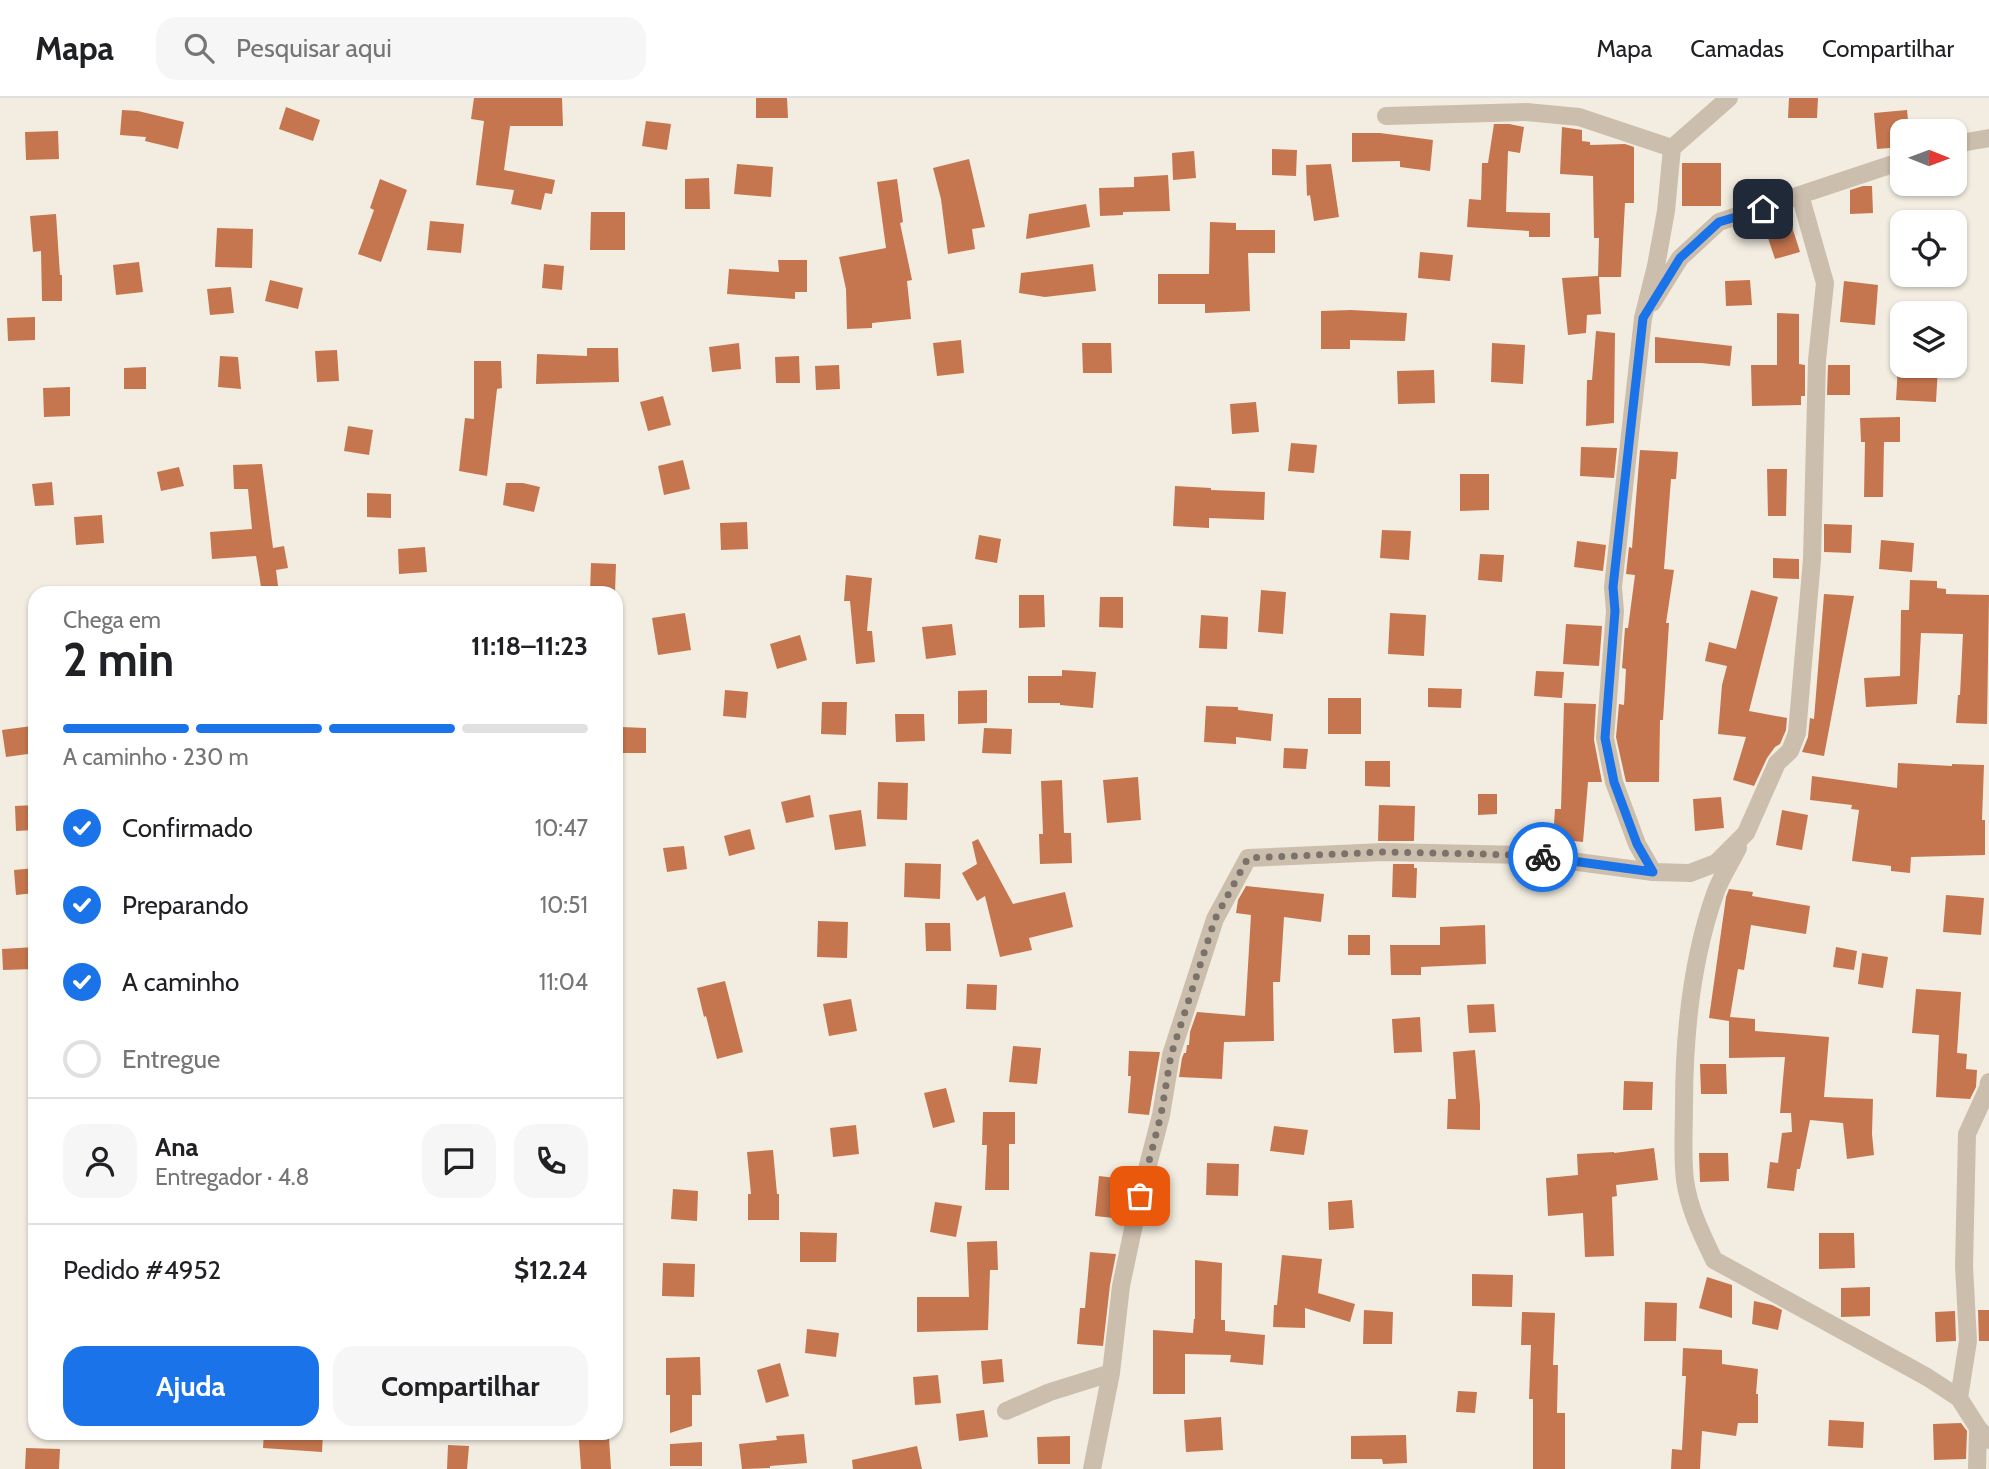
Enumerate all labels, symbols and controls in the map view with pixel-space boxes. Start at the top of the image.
search box [156,17,646,80]
text: Mapa [35,28,114,68]
icon: search [180,29,218,67]
text: Pesquisar aqui [236,32,392,64]
text: Mapa [1596,34,1652,63]
text: Camadas [1690,34,1784,63]
text: Compartilhar [1822,34,1954,63]
north arrow [1890,119,1967,196]
map controls [1890,119,1967,378]
pin [1733,179,1793,239]
icon: home [1744,190,1782,228]
button: locate [1890,210,1967,287]
button: layers [1890,301,1967,378]
text: Chega em [63,606,161,634]
text: 11:18–11:23 [471,630,588,662]
text: 2 min [63,632,174,688]
text: A caminho · 230 m [63,743,249,771]
icon: check [63,809,101,847]
text: Confirmado [122,812,253,844]
text: 10:47 [535,814,588,842]
courier [1508,822,1578,892]
icon: bike [1524,838,1562,876]
icon: check [63,886,101,924]
text: Preparando [122,889,249,921]
text: 10:51 [540,891,588,919]
icon: check [63,963,101,1001]
text: A caminho [122,966,239,998]
text: 11:04 [539,968,588,996]
text: Entregue [122,1043,220,1075]
button: person [63,1124,137,1198]
button: chat [422,1124,496,1198]
button: phone [514,1124,588,1198]
text: Ana [155,1131,199,1163]
text: Entregador · 4.8 [155,1163,309,1191]
pin [1110,1166,1170,1226]
icon: bag [1121,1177,1159,1215]
text: Pedido #4952 [63,1254,221,1286]
text: $12.24 [514,1254,588,1286]
button: Ajuda [63,1346,319,1426]
button: Compartilhar [333,1346,588,1426]

